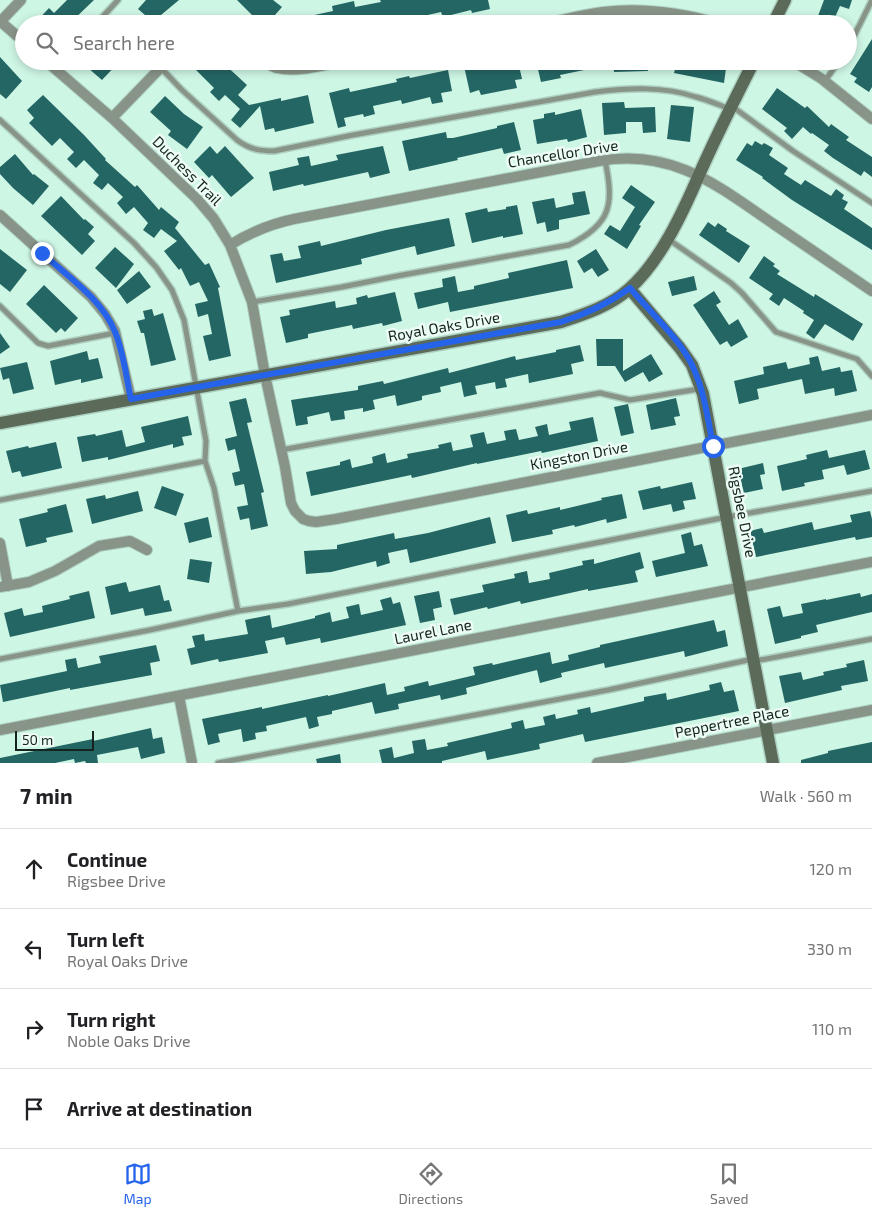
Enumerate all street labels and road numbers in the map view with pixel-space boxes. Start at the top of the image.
street label: Duchess Trail [149,132,226,209]
street label: Chancellor Drive [506,135,619,171]
street label: Royal Oaks Drive [386,307,501,345]
street label: Kingston Drive [528,437,629,473]
street label: Rigsbee Drive [725,465,761,559]
street label: Laurel Lane [393,615,473,647]
street label: Peppertree Place [673,701,791,741]

